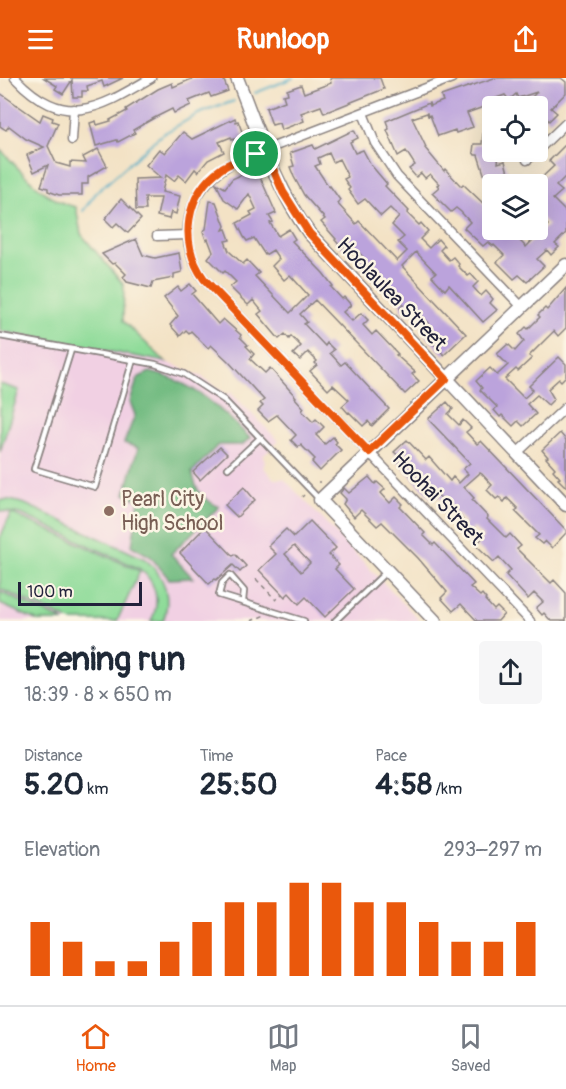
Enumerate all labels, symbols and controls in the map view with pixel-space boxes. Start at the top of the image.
icon: menu [24,23,57,56]
text: Runloop [237,23,329,56]
icon: share [509,23,542,56]
map controls [482,96,548,240]
button: locate [482,96,548,162]
pin [230,128,281,179]
icon: arrive [239,137,272,170]
button: layers [482,174,548,240]
street label: Hoolaulea Street [331,232,453,357]
street label: Hoohai Street [386,446,490,552]
place label: Pearl City High School [121,486,224,537]
marker: Pearl City High School [102,504,116,518]
scale bar [18,579,142,606]
text: 100 m [27,582,73,602]
text: Evening run [24,639,185,680]
button: share [479,641,542,704]
text: 18:39 · 8 × 650 m [24,682,172,707]
text: Distance [24,746,83,766]
text: Time [200,746,233,766]
text: Pace [375,746,407,766]
text: 5.20 [24,766,84,803]
text: 25:50 [200,766,277,803]
text: 4:58 [375,766,432,803]
text: km [84,779,108,799]
text: /km [432,779,462,799]
text: Elevation [24,837,100,862]
text: 293–297 m [443,837,542,862]
tab: Home [75,1020,116,1076]
tab: Map [267,1020,300,1076]
tab: Saved [451,1020,491,1076]

